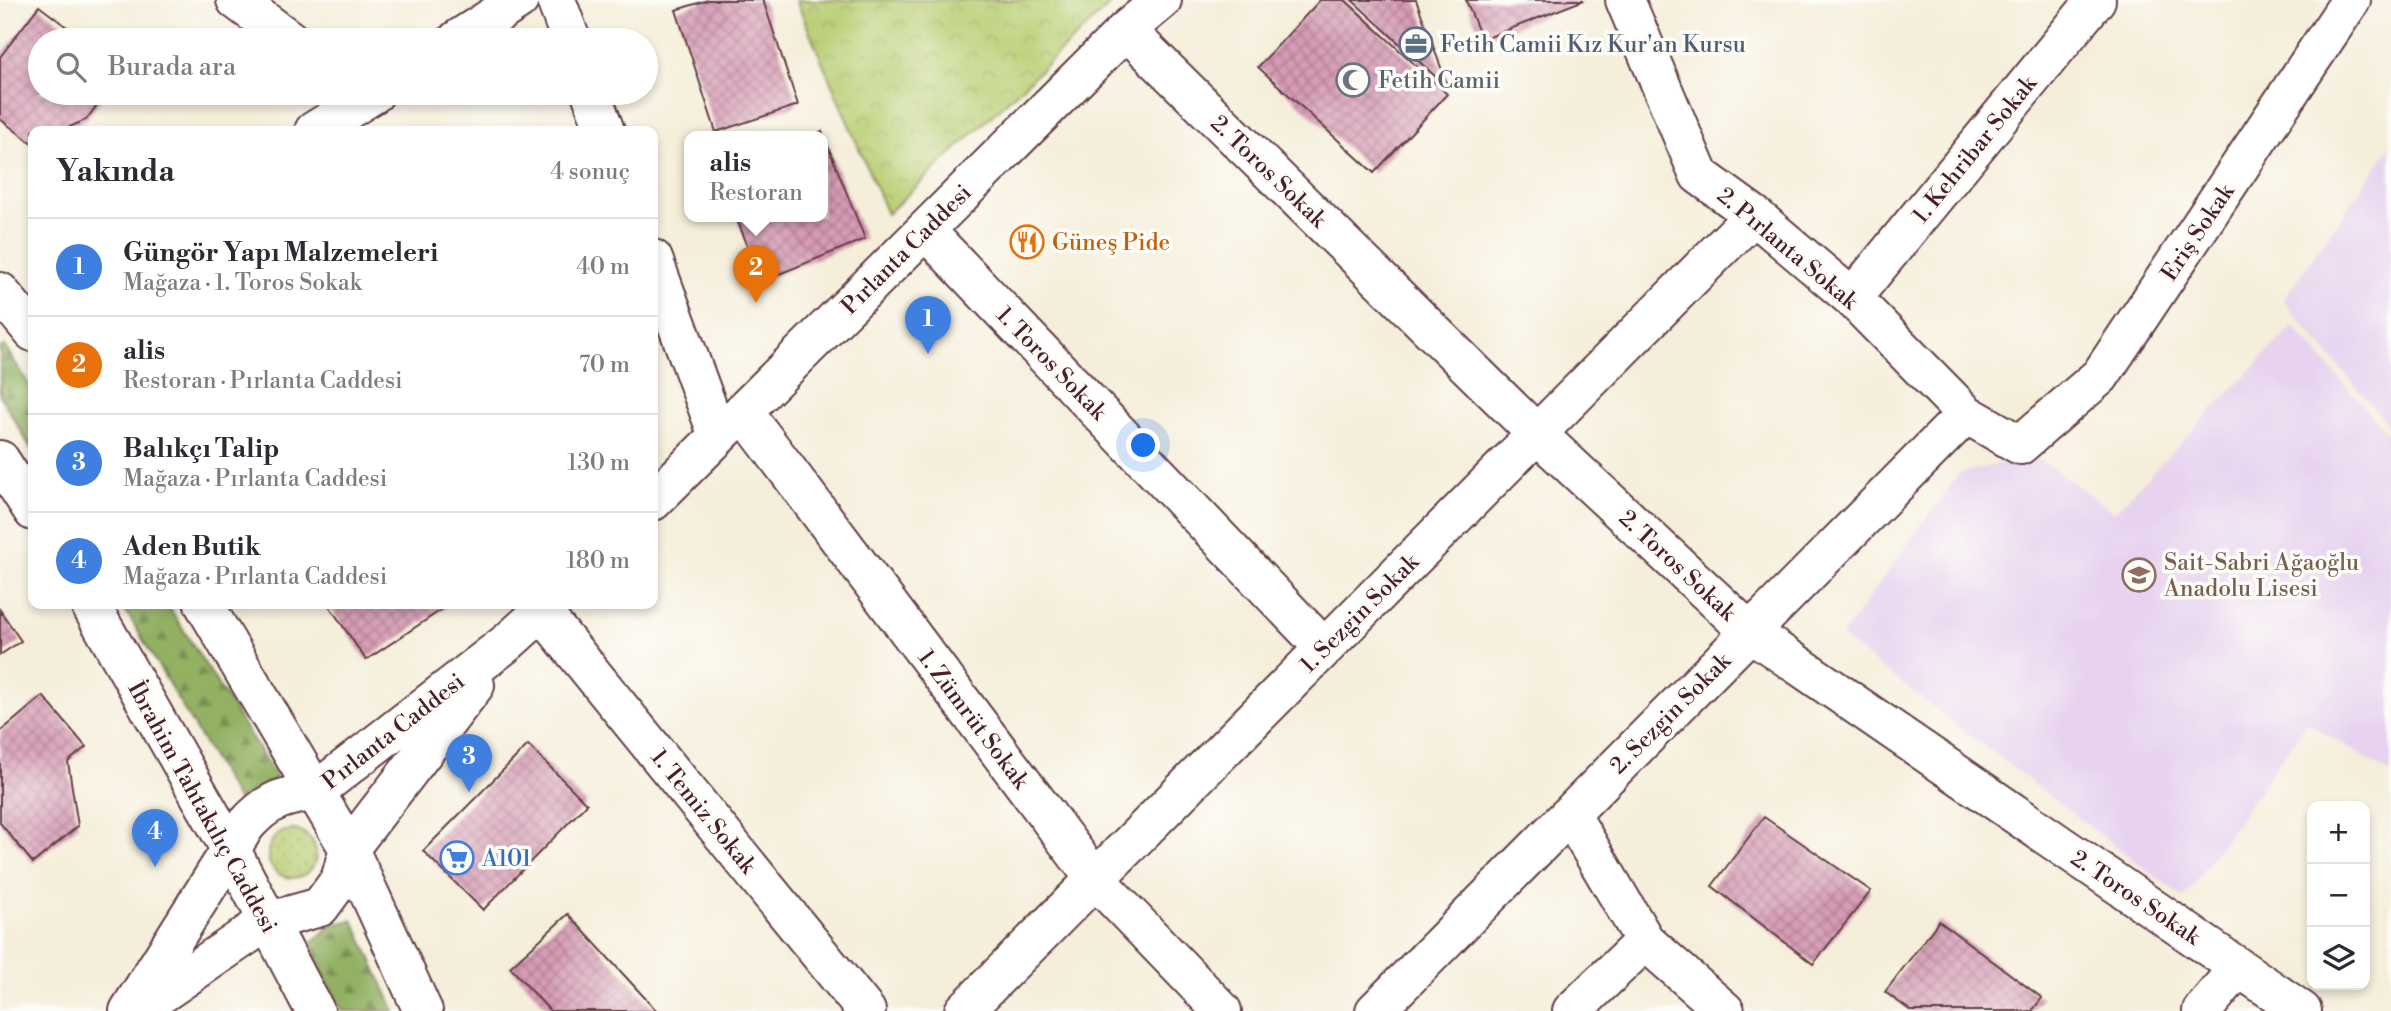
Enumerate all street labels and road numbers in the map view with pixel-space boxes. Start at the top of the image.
street label: 1. Kehribar Sokak [1907,69,2043,229]
street label: 2. Toros Sokak [1205,110,1333,235]
street label: Eriş Sokak [2155,178,2241,286]
street label: Pırlanta Caddesi [836,179,978,321]
street label: 2. Pırlanta Sokak [1711,182,1864,317]
street label: 1. Toros Sokak [990,301,1113,427]
street label: 2. Toros Sokak [1613,504,1742,628]
street label: 1. Sezgin Sokak [1294,548,1426,679]
street label: 1. Zümrüt Sokak [912,644,1035,796]
street label: 2. Sezgin Sokak [1604,647,1738,780]
street label: Pırlanta Caddesi [317,668,470,796]
street label: İbrahim Tahtakılıç Caddesi [121,676,285,938]
street label: 1. Temiz Sokak [645,744,763,880]
street label: 2. Toros Sokak [2065,844,2206,952]

